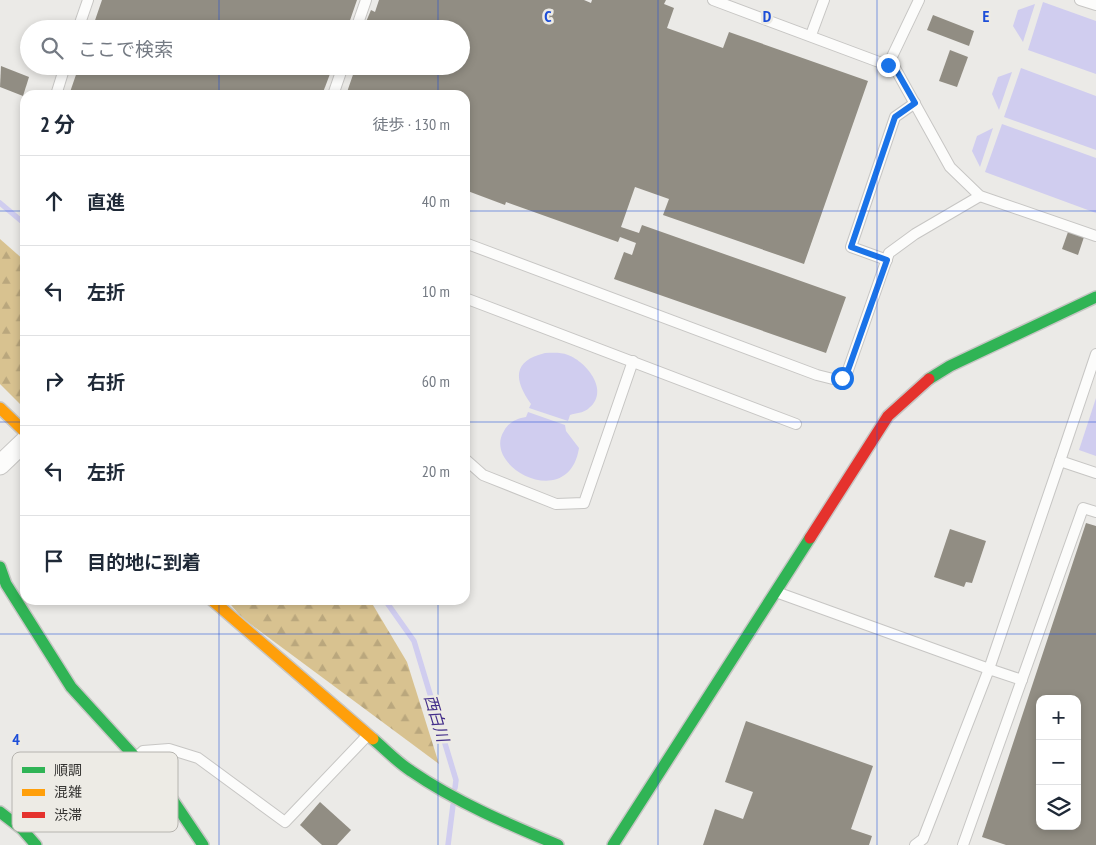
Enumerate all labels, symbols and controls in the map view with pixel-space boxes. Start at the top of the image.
text: C [544,6,552,26]
text: D [763,6,772,26]
text: E [983,6,990,26]
search box [20,20,470,75]
icon: search [38,34,66,62]
text: ここで検索 [78,37,173,61]
route end [877,54,900,77]
text: 2 分 [40,111,75,138]
text: 徒歩 · 130 m [372,114,450,134]
icon: ahead [40,187,68,215]
text: 直進 [87,190,125,214]
text: 40 m [422,191,450,211]
icon: left [40,277,68,305]
text: 左折 [87,280,125,304]
text: 10 m [422,281,450,301]
icon: right [40,367,68,395]
route start [831,367,854,390]
text: 右折 [87,370,125,394]
text: 60 m [422,371,450,391]
icon: left [40,457,68,485]
text: 左折 [87,460,125,484]
text: 20 m [422,461,450,481]
icon: arrive [40,547,68,575]
text: 目的地に到着 [87,550,201,574]
water label: 西白川 [420,692,454,746]
map controls [1036,695,1081,830]
button: + [1036,695,1081,740]
text: 4 [12,729,20,749]
button: − [1036,740,1081,785]
legend [12,752,178,832]
text: 順調 [54,761,82,779]
text: 混雑 [54,783,82,801]
button: layers [1036,785,1081,830]
text: 渋滞 [54,806,82,824]

